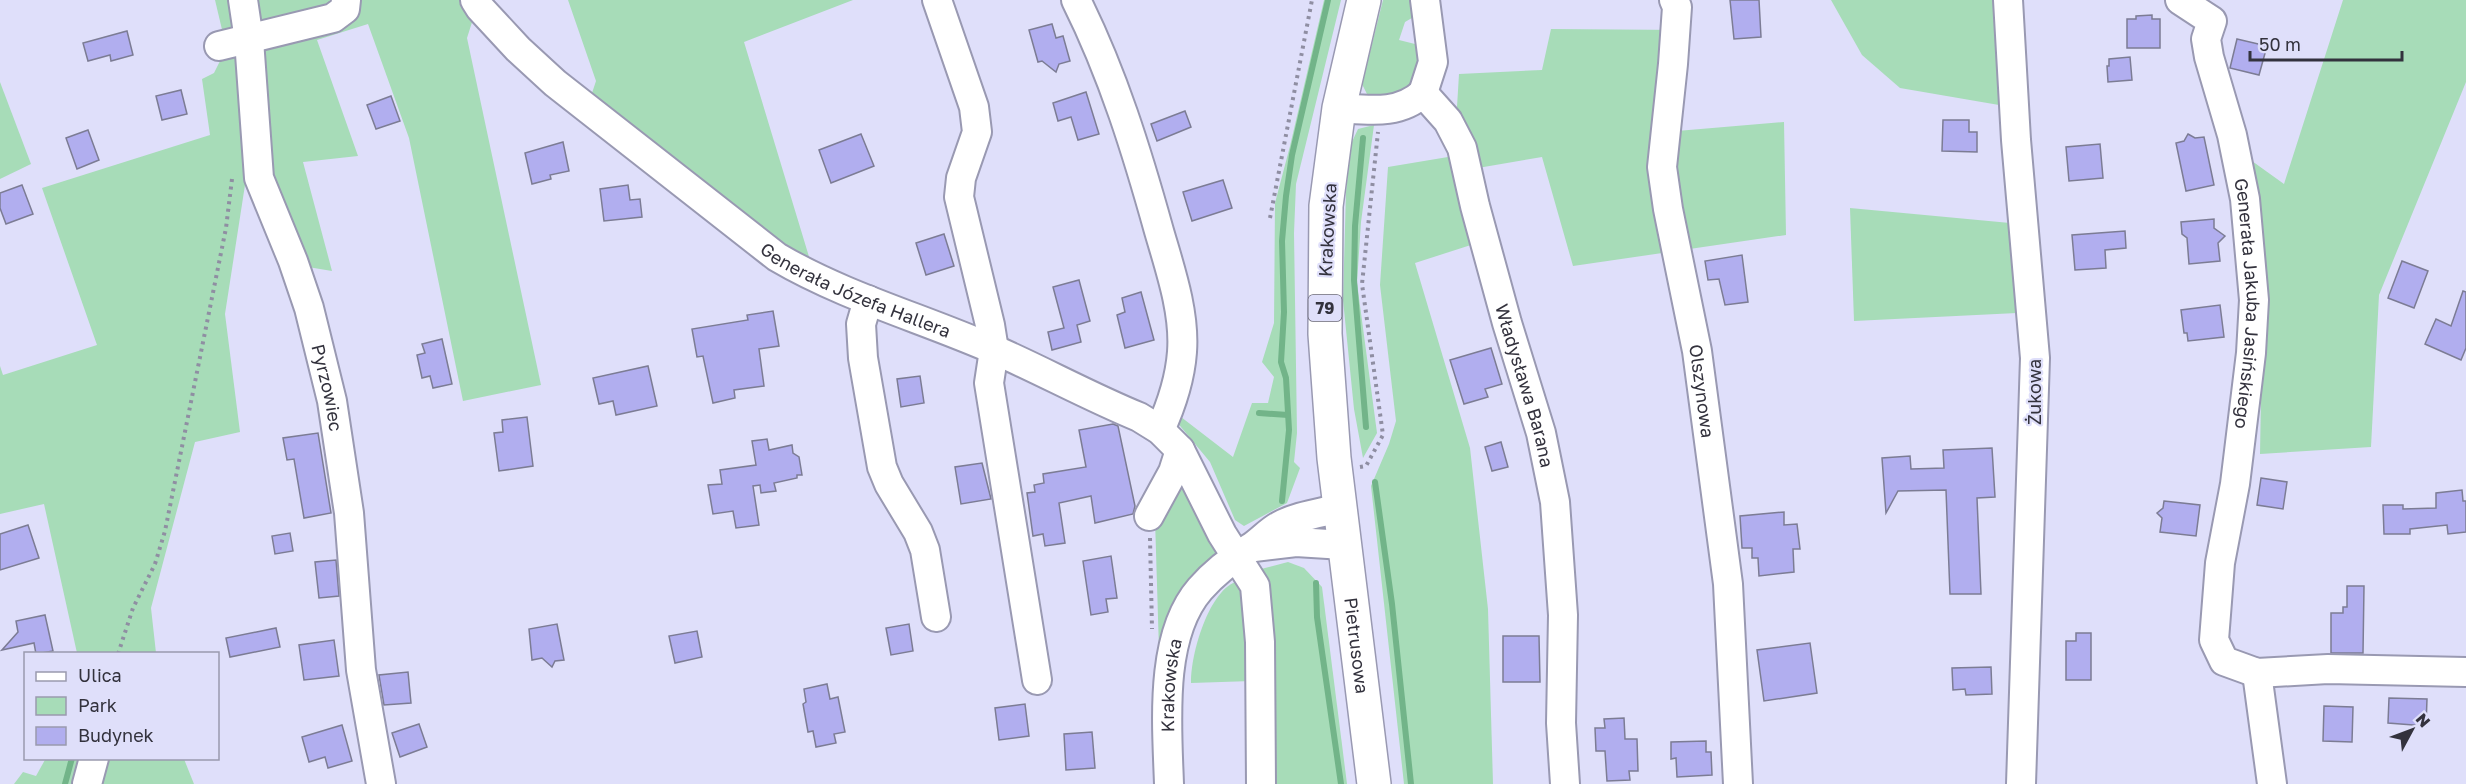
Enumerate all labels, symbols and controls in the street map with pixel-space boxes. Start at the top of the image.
scale bar [2250,24,2402,62]
text: 50 m [2259,33,2301,55]
street label: Generała Jakuba Jasińskiego [2230,176,2265,430]
street label: Krakowska [1314,182,1340,278]
street label: Generała Józefa Hallera [756,237,954,342]
road number: 79 [1308,295,1342,321]
street label: Władysława Barana [1491,301,1559,469]
street label: Pyrzowiec [307,342,347,433]
street label: Olszynowa [1685,342,1719,439]
street label: Żukowa [2023,359,2045,425]
street label: Pietrusowa [1340,596,1374,695]
street label: Krakowska [1156,636,1186,732]
legend [24,652,219,760]
text: Ulica [78,664,122,686]
text: Park [78,694,117,716]
north arrow [2382,700,2442,760]
text: N [2412,709,2435,731]
text: Budynek [78,724,154,746]

